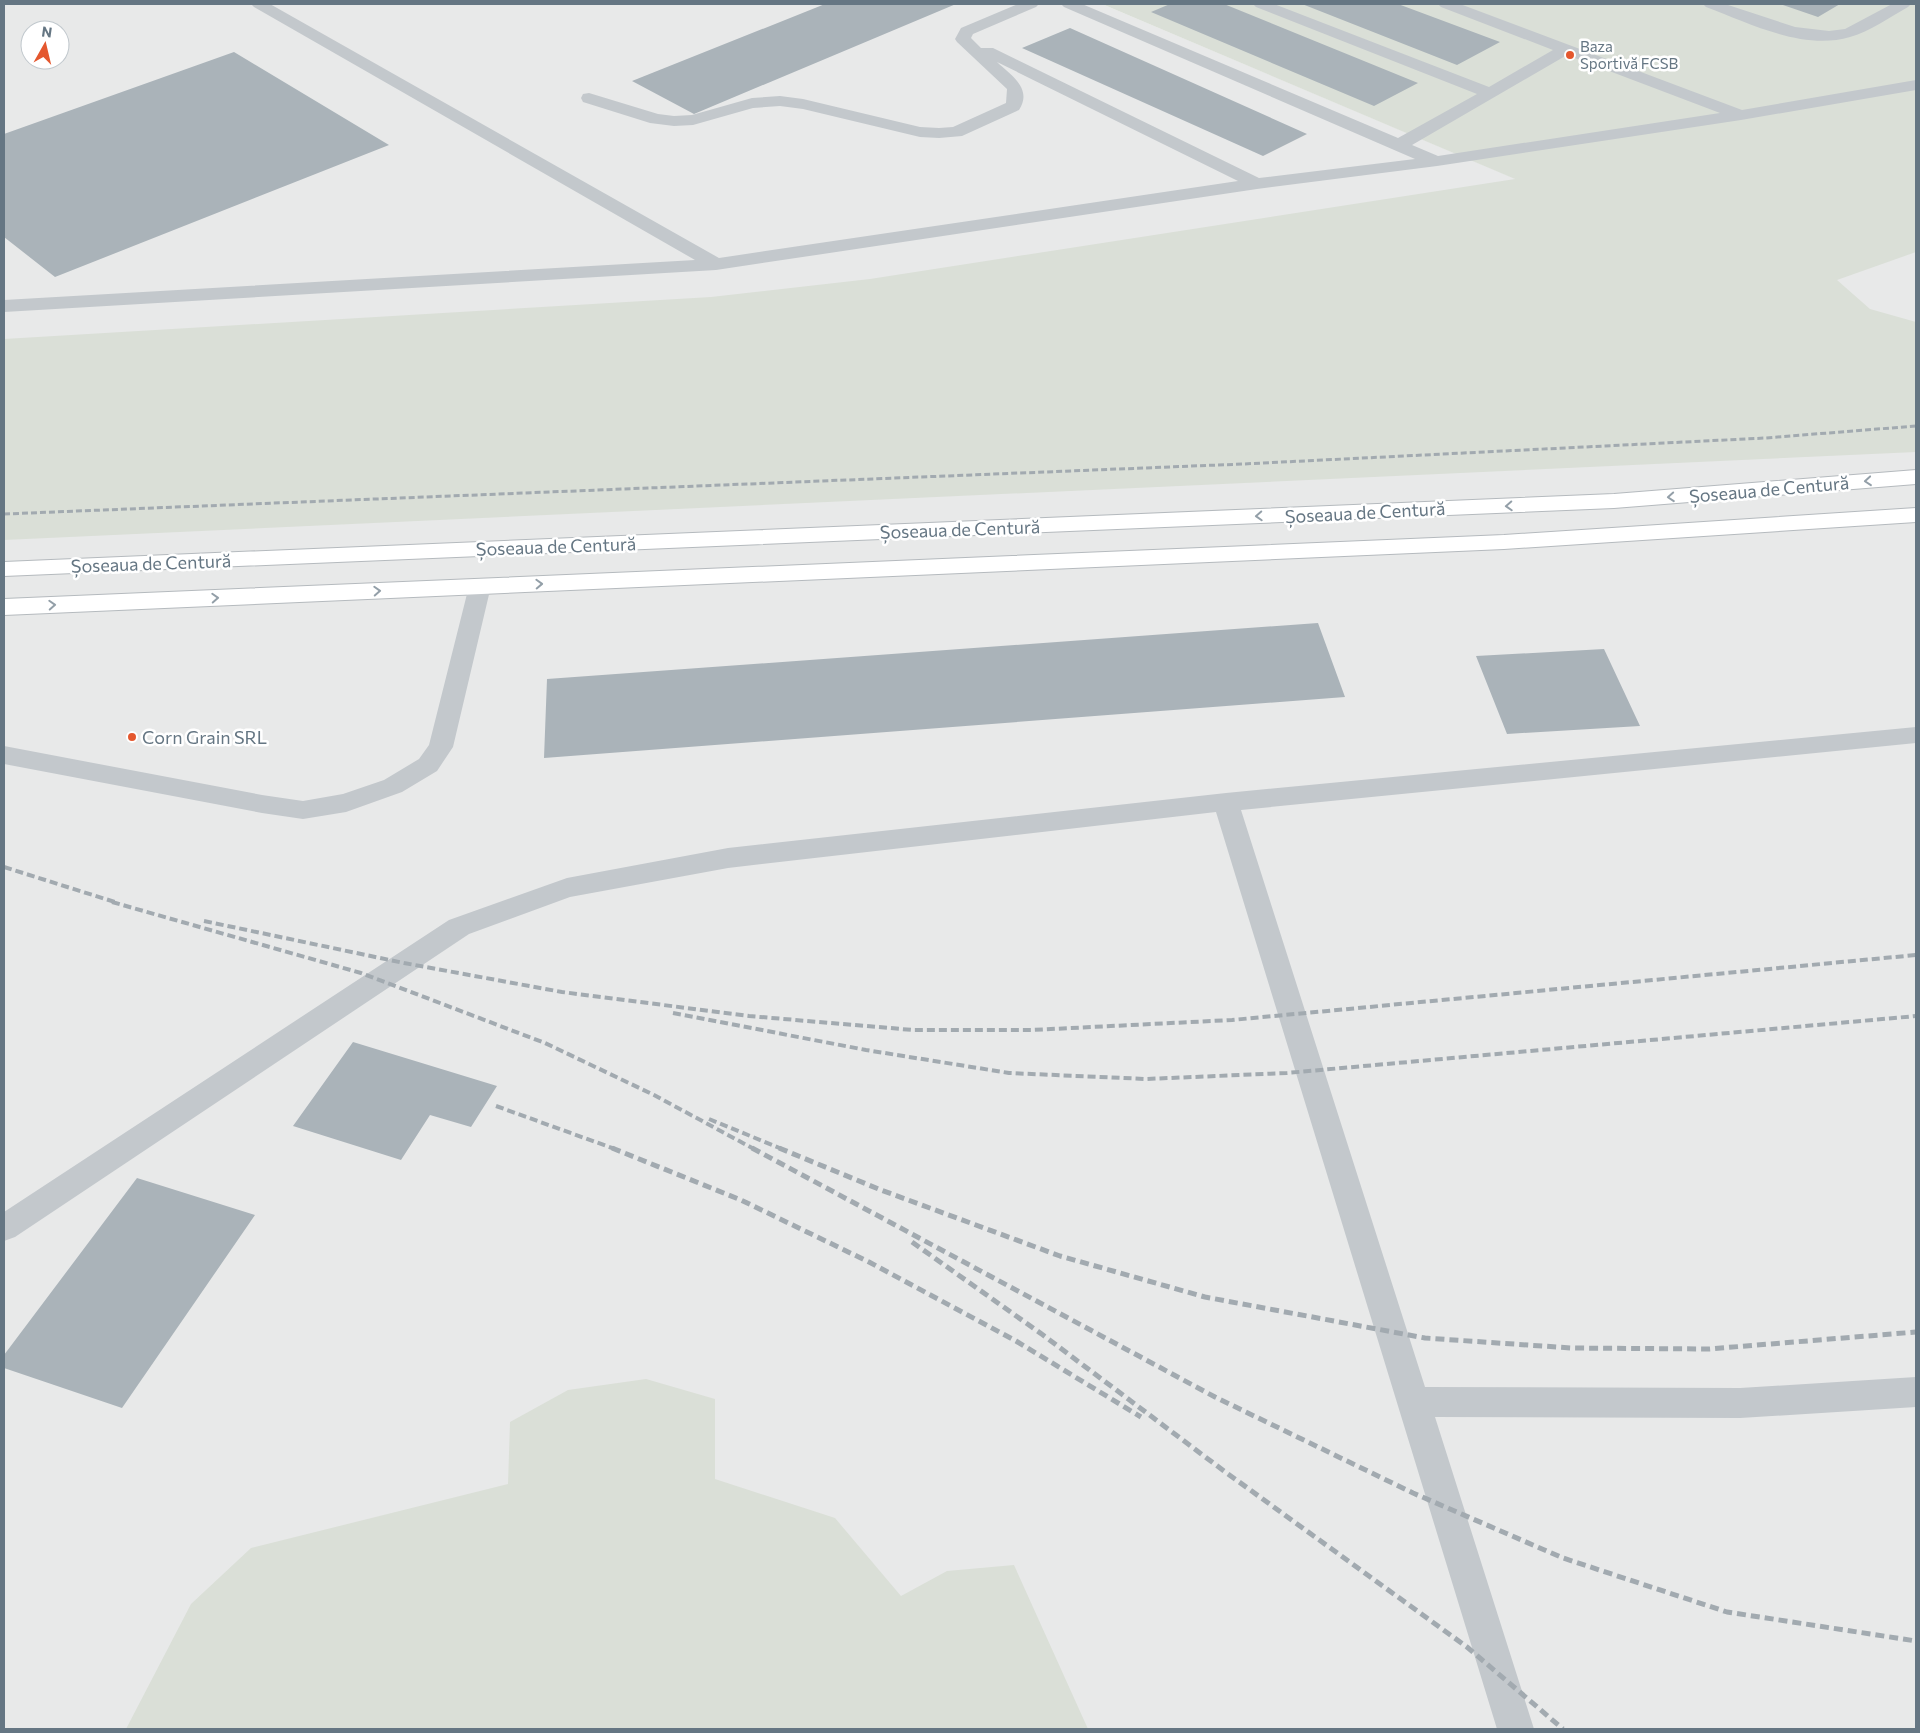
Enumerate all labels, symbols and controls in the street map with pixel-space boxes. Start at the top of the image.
north arrow [20,20,70,70]
text: N [40,22,53,41]
place label: Baza Sportivă FCSB [1580,37,1678,72]
marker: Baza Sportivă FCSB [1564,49,1576,61]
street label: Șoseaua de Centură [1688,471,1850,508]
one-way arrow [1863,476,1871,487]
one-way arrow [1667,491,1675,502]
street label: Șoseaua de Centură [1284,497,1446,528]
one-way arrow [1504,500,1512,511]
one-way arrow [1255,511,1263,522]
street label: Șoseaua de Centură [879,515,1041,544]
street label: Șoseaua de Centură [475,532,637,561]
street label: Șoseaua de Centură [70,549,232,578]
one-way arrow [536,578,544,589]
one-way arrow [373,585,381,596]
one-way arrow [211,592,219,603]
one-way arrow [49,599,57,610]
place label: Corn Grain SRL [142,726,267,748]
marker: Corn Grain SRL [126,731,138,743]

